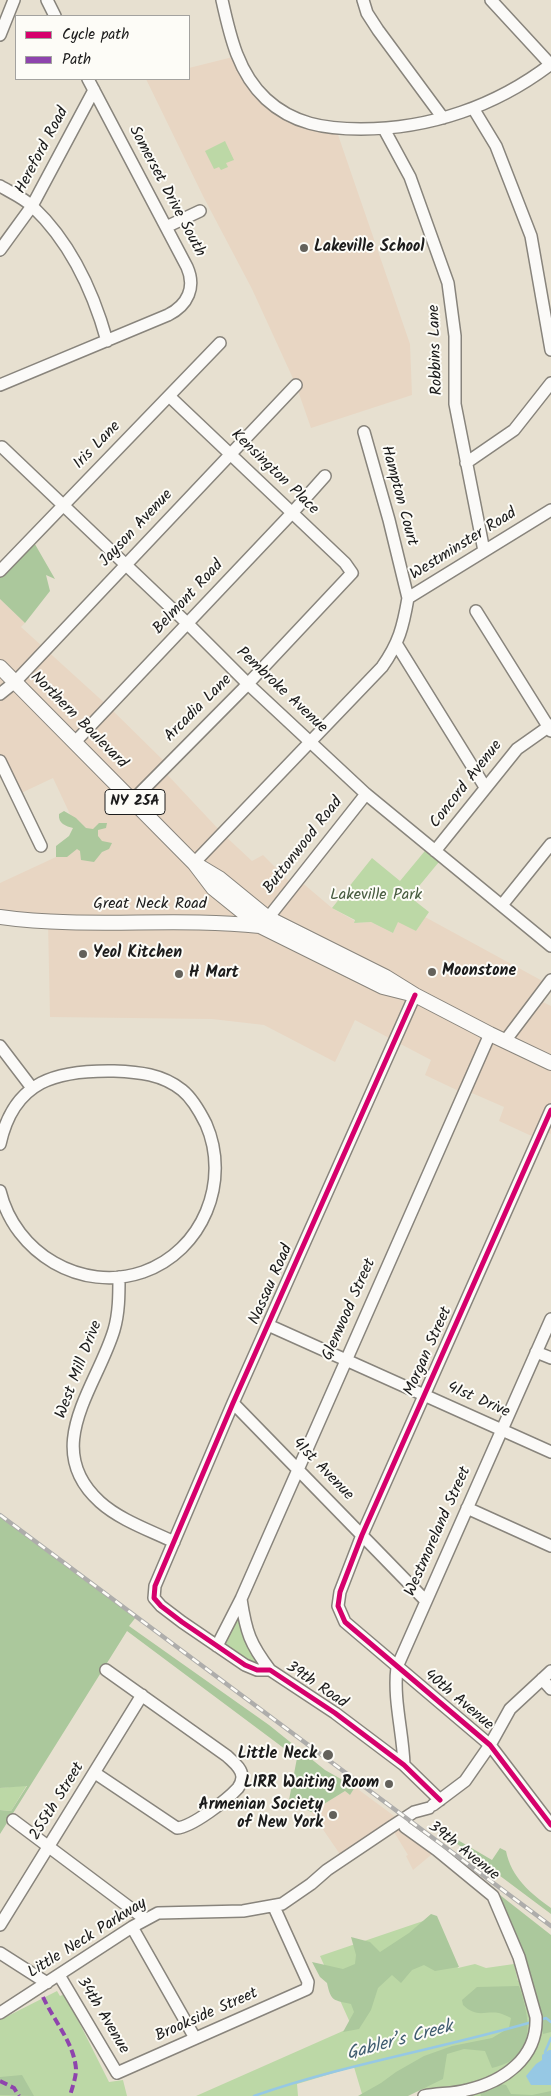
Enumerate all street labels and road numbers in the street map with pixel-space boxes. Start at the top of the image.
street label: Hereford Road [12,104,74,198]
street label: Somerset Drive South [123,123,209,261]
street label: Robbins Lane [426,304,448,396]
street label: Iris Lane [71,418,125,474]
street label: Kensington Place [226,426,322,520]
street label: Hampton Court [375,444,421,548]
street label: Jayson Avenue [96,486,178,572]
street label: Westminster Road [407,505,521,585]
street label: Belmont Road [150,557,228,639]
street label: Pembroke Avenue [231,644,331,738]
street label: Northern Boulevard [25,668,131,774]
street label: Arcadia Lane [161,671,237,747]
street label: Concord Avenue [427,737,507,833]
road number: NY 25A [105,790,165,814]
street label: Buttonwood Road [260,794,348,898]
street label: Great Neck Road [93,895,207,915]
street label: Nassau Road [246,1242,298,1328]
street label: Glenwood Street [319,1256,381,1364]
street label: Morgan Street [401,1304,457,1400]
street label: West Mill Drive [53,1318,107,1422]
street label: 41st Drive [444,1379,512,1423]
street label: 41st Avenue [287,1434,357,1506]
street label: Westmoreland Street [402,1464,476,1600]
street label: 39th Road [282,1658,350,1714]
street label: 40th Avenue [419,1666,497,1736]
street label: 255th Street [26,1759,90,1845]
street label: 39th Avenue [424,1818,502,1886]
street label: Little Neck Parkway [25,1895,151,1983]
street label: 34th Avenue [72,1974,132,2058]
street label: Brookside Street [153,1985,261,2047]

